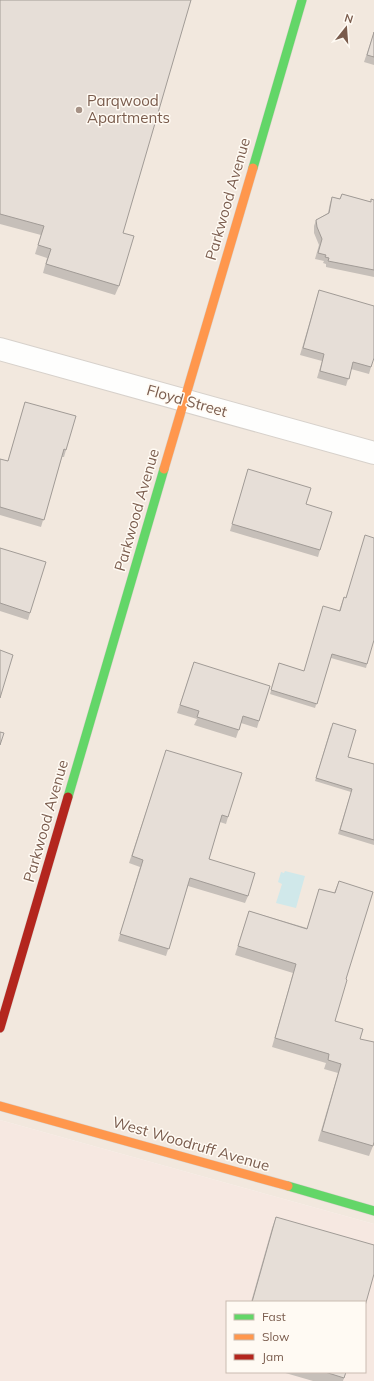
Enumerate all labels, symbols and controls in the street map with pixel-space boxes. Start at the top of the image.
north arrow [326,8,366,48]
text: N [343,11,355,26]
place label: Parqwood Apartments [87,91,170,127]
marker: Parqwood Apartments [74,105,84,115]
street label: Parkwood Avenue [201,135,254,262]
street label: Floyd Street [145,380,230,421]
street label: Parkwood Avenue [110,446,163,573]
street label: Parkwood Avenue [19,757,72,884]
street label: West Woodruff Avenue [110,1112,272,1175]
legend [226,1301,366,1373]
text: Fast [262,1309,286,1324]
text: Slow [262,1329,290,1344]
text: Jam [262,1349,284,1364]

